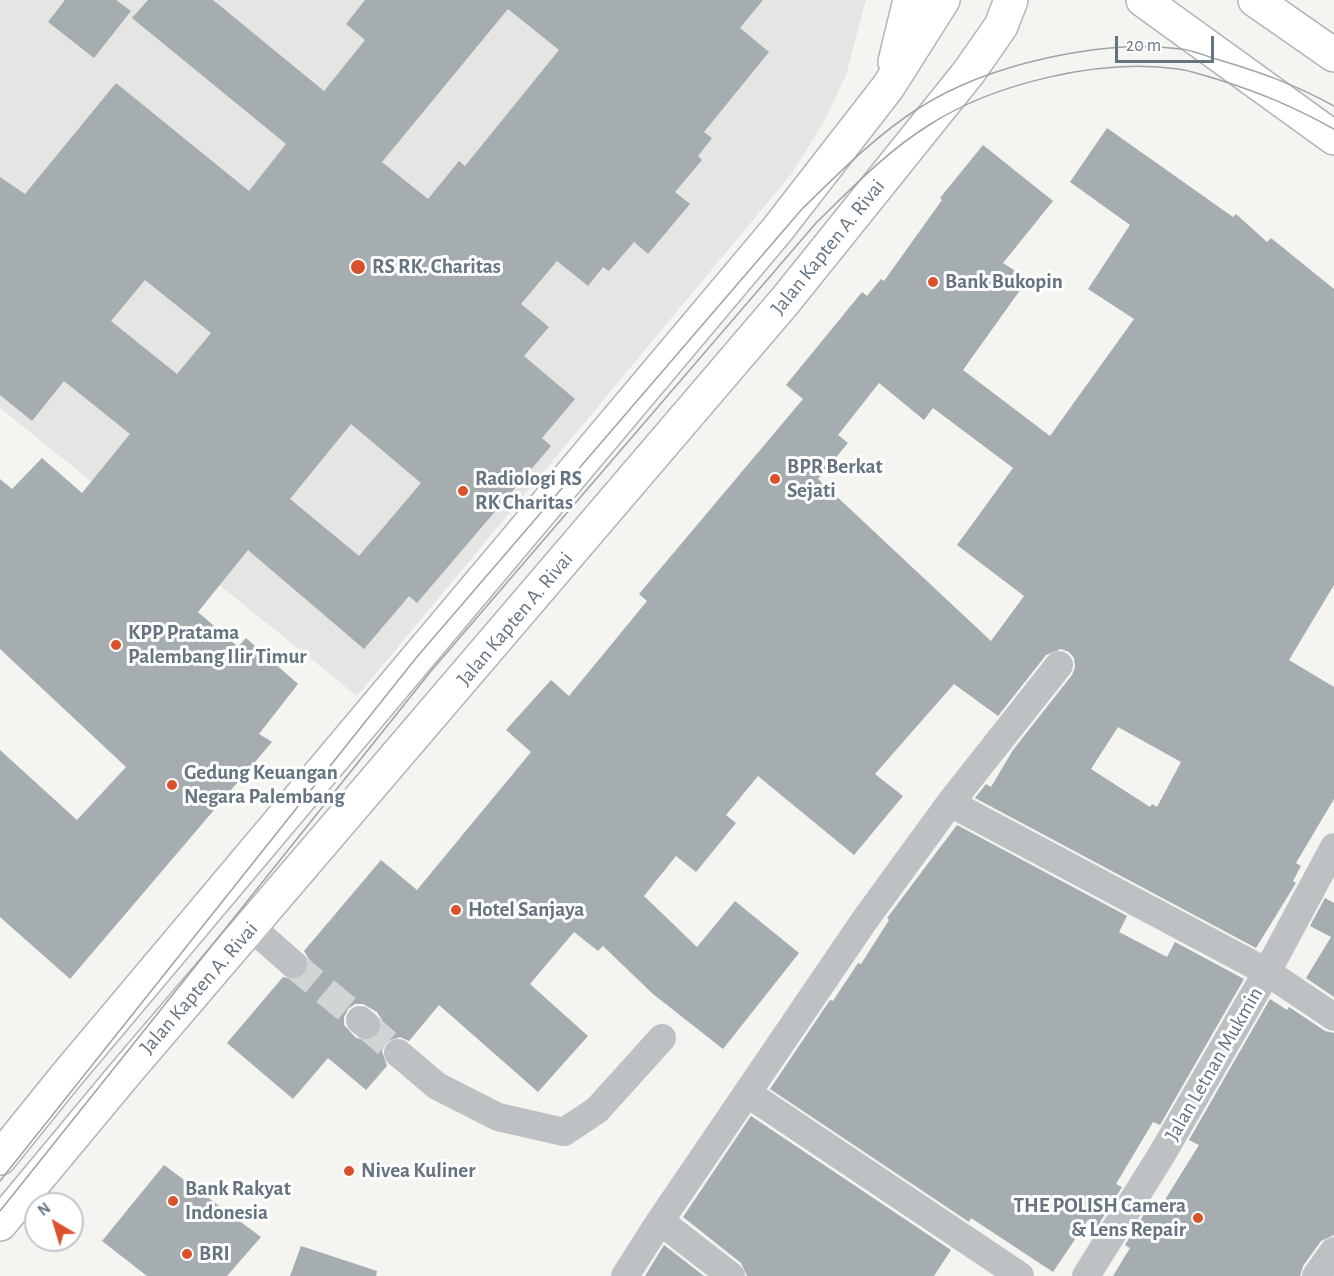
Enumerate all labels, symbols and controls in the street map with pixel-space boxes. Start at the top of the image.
scale bar [1118,24,1217,62]
text: 20 m [1126,37,1161,55]
street label: Jalan Kapten A. Rivai [766,174,890,320]
place label: RS RK. Charitas [372,254,501,280]
marker: RS RK. Charitas [349,258,367,276]
place label: Bank Bukopin [945,269,1063,295]
marker: Bank Bukopin [926,275,940,289]
place label: BPR Berkat Sejati [787,454,883,504]
place label: Radiologi RS RK Charitas [475,466,582,516]
marker: BPR Berkat Sejati [768,472,782,486]
marker: Radiologi RS RK Charitas [456,484,470,498]
street label: Jalan Kapten A. Rivai [452,547,578,691]
place label: KPP Pratama Palembang Ilir Timur [128,620,307,670]
marker: KPP Pratama Palembang Ilir Timur [109,638,123,652]
place label: Gedung Keuangan Negara Palembang [184,760,345,810]
marker: Gedung Keuangan Negara Palembang [165,778,179,792]
place label: Hotel Sanjaya [468,897,584,923]
marker: Hotel Sanjaya [449,903,463,917]
street label: Jalan Kapten A. Rivai [135,917,263,1059]
street label: Jalan Letnan Mukmin [1160,983,1268,1145]
place label: Nivea Kuliner [361,1158,476,1184]
marker: Nivea Kuliner [342,1164,356,1178]
place label: Bank Rakyat Indonesia [185,1176,291,1226]
north arrow [24,1192,84,1252]
place label: THE POLISH Camera & Lens Repair [1014,1193,1186,1243]
marker: Bank Rakyat Indonesia [166,1194,180,1208]
text: N [35,1200,53,1219]
marker: THE POLISH Camera & Lens Repair [1191,1211,1205,1225]
place label: BRI [199,1241,230,1267]
marker: BRI [180,1247,194,1261]

